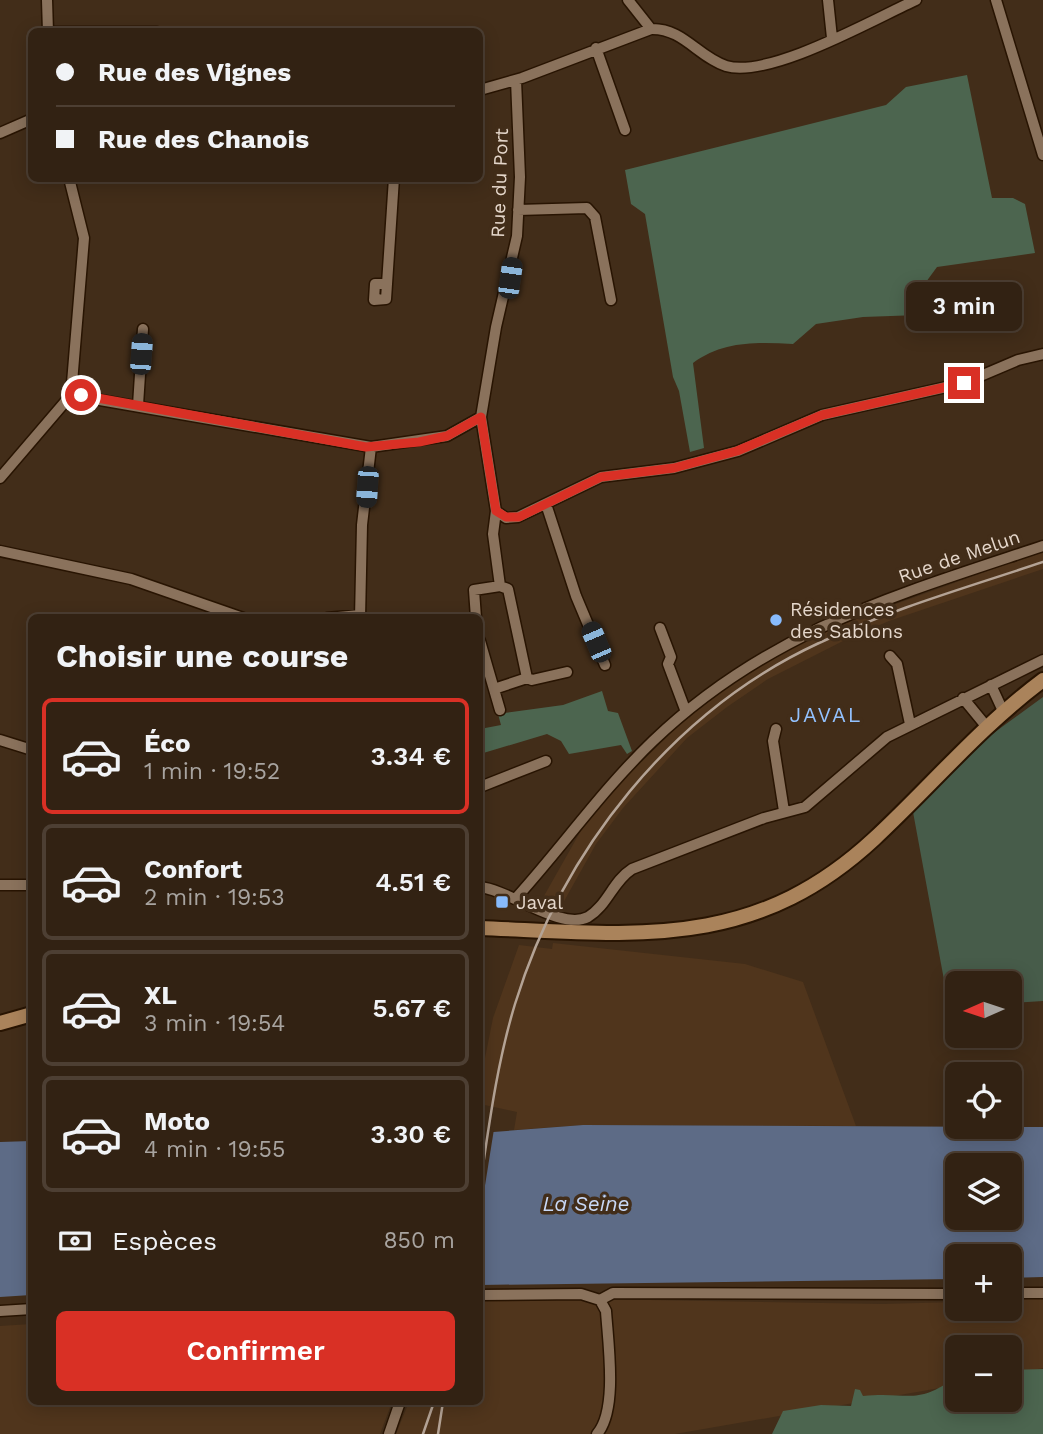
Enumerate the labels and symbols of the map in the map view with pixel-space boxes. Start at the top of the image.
street label: Rue du Port [486,128,513,238]
car [497,256,524,300]
callout: 3 min [906,282,1022,330]
car [130,332,153,376]
route end [948,367,980,399]
route start [65,379,97,411]
car [356,465,379,509]
street label: Rue de Melun [895,525,1023,588]
place label: Résidences des Sablons [790,598,903,643]
marker: Résidences des Sablons [768,612,784,628]
car [579,619,614,665]
district label: JAVAL [790,702,862,727]
place label: Javal [516,891,563,914]
marker: Javal [494,894,510,910]
north arrow [945,971,1022,1048]
water label: La Seine [542,1191,630,1216]

